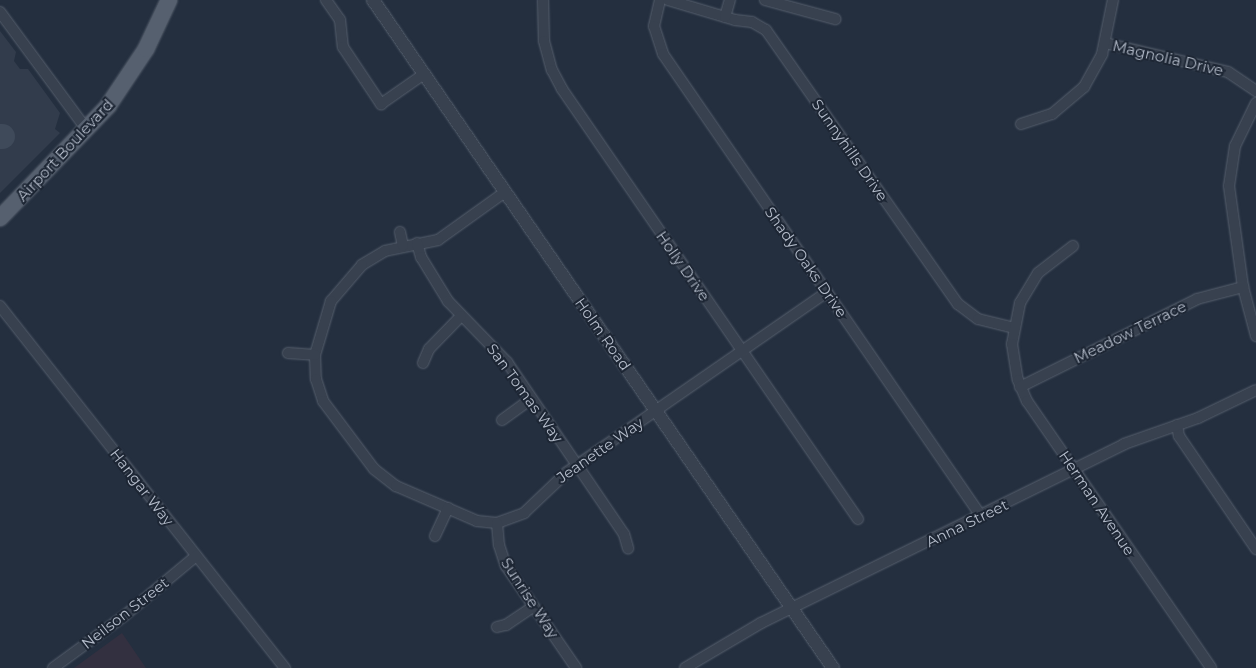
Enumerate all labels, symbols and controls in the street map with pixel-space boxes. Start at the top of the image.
street label: Magnolia Drive [1111,37,1225,79]
street label: Airport Boulevard [13,95,117,205]
street label: Sunnyhills Drive [808,96,892,204]
street label: Shady Oaks Drive [761,203,851,321]
street label: Holly Drive [652,228,714,304]
street label: Holm Road [571,294,635,374]
street label: Meadow Terrace [1071,297,1189,367]
street label: San Tomas Way [483,340,567,446]
street label: Jeanette Way [553,413,647,487]
street label: Hangar Way [106,445,178,529]
street label: Herman Avenue [1055,447,1139,559]
street label: Anna Street [923,495,1011,551]
street label: Sunrise Way [497,554,563,642]
street label: Neilson Street [78,573,172,653]

